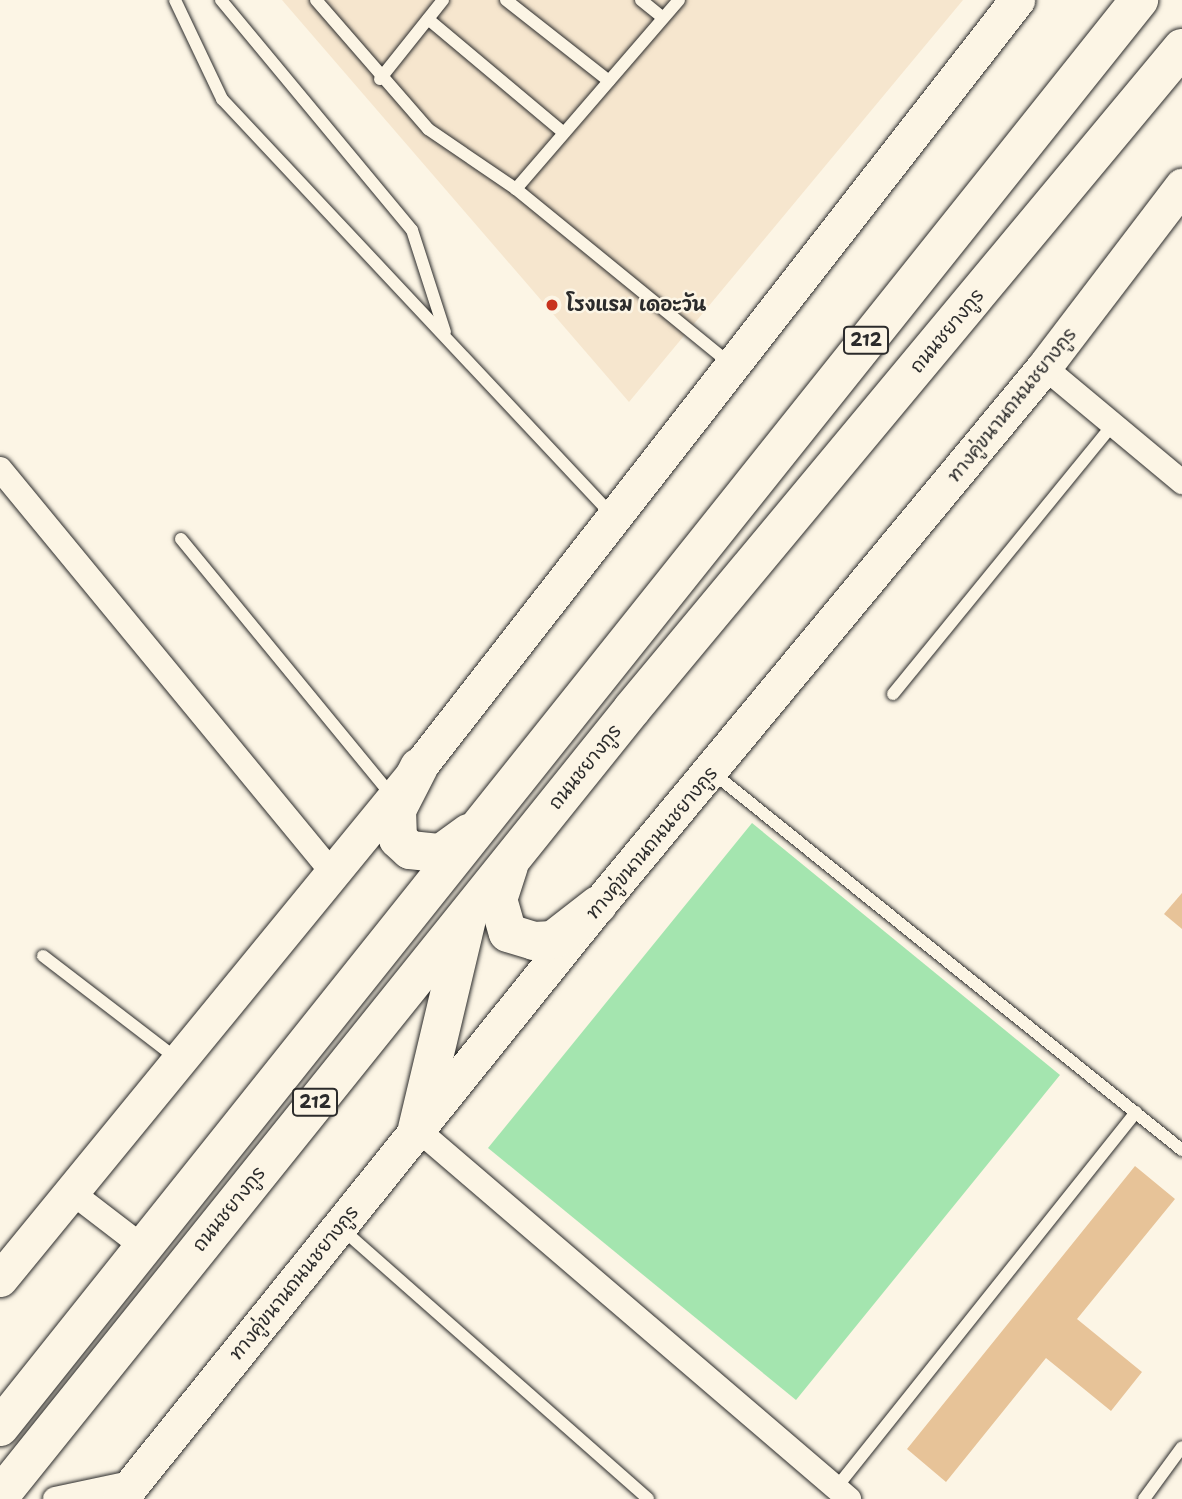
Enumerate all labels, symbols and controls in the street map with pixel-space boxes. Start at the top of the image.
street label: ถนนชยางกูร [905,284,989,378]
place label: โรงแรม เดอะวัน [566,294,706,316]
marker: โรงแรม เดอะวัน [544,297,560,313]
street label: ทางคู่ขนานถนนชยางกูร [943,323,1081,487]
road number: 212 [842,326,890,354]
street label: ถนนชยางกูร [544,720,626,814]
street label: ทางคู่ขนานถนนชยางกูร [581,762,723,924]
road number: 212 [290,1087,340,1116]
street label: ถนนชยางกูร [188,1162,270,1256]
street label: ทางคู่ขนานถนนชยางกูร [225,1201,363,1365]

